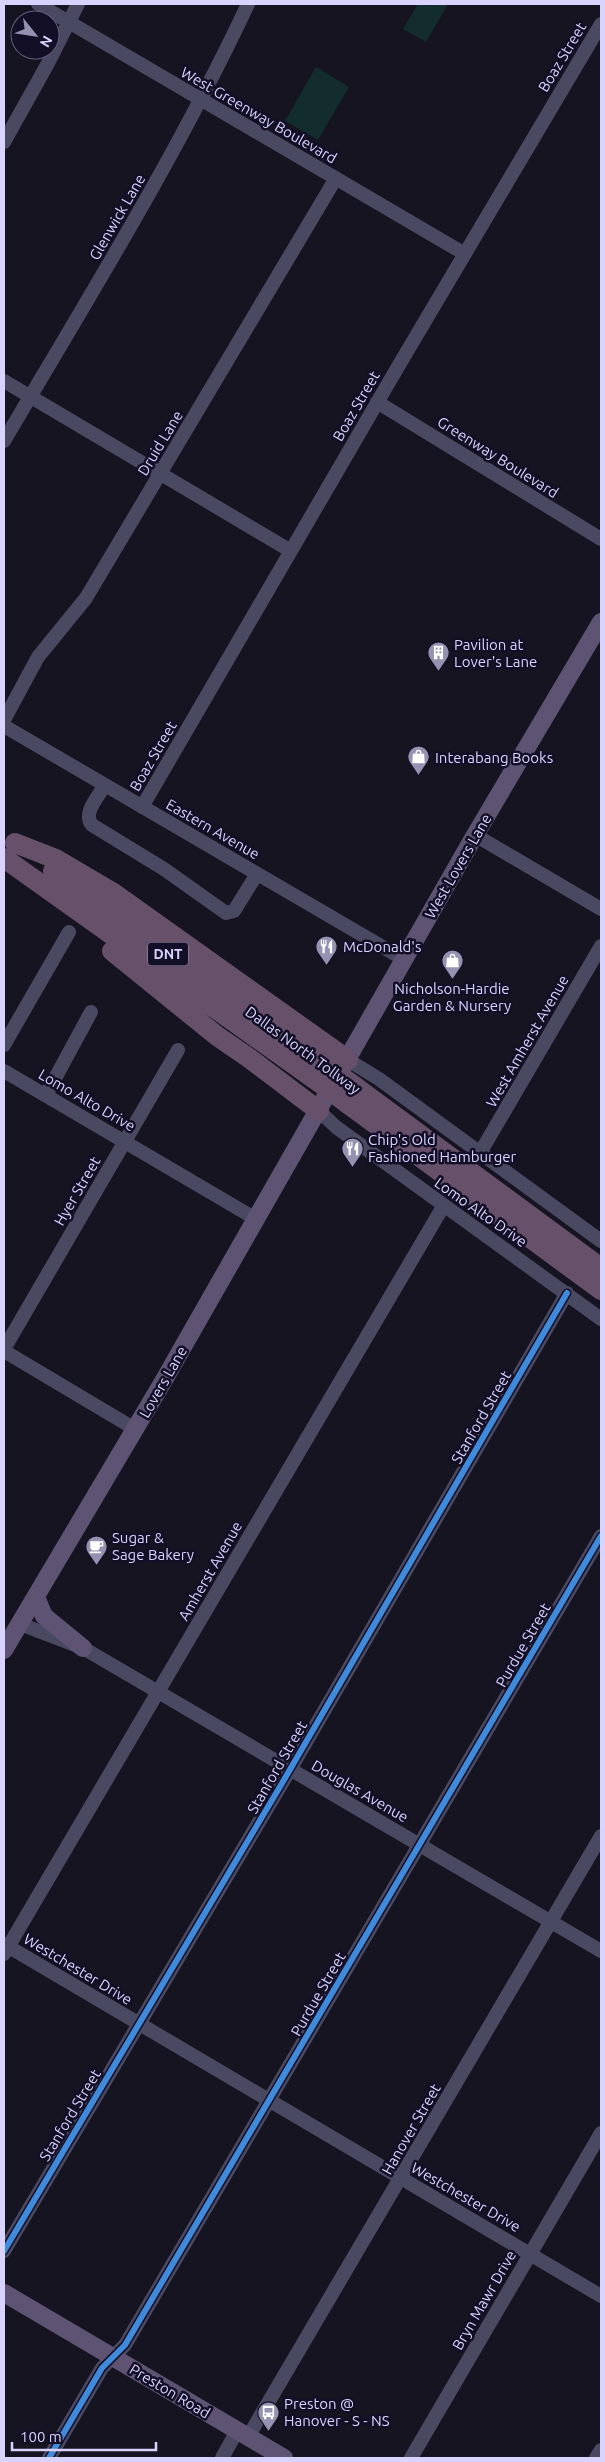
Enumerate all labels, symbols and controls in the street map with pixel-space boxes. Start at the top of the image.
north arrow [10,10,60,60]
street label: Boaz Street [535,19,589,95]
text: N [37,33,56,50]
street label: West Greenway Boulevard [178,63,340,167]
street label: Glenwick Lane [86,171,148,263]
street label: Boaz Street [329,368,383,444]
street label: Druid Lane [134,407,186,479]
street label: Greenway Boulevard [434,413,562,501]
place label: Pavilion at Lover's Lane [454,636,537,670]
building icon: Pavilion at Lover's Lane [426,641,450,672]
street label: Boaz Street [126,718,180,794]
shop icon: Interabang Books [407,745,431,776]
place label: Interabang Books [435,749,553,766]
street label: Eastern Avenue [163,795,263,863]
street label: West Lovers Lane [421,811,495,921]
restaurant icon: McDonald's [315,934,339,965]
place label: McDonald's [343,938,421,955]
road number: DNT [148,942,188,966]
shop icon: Nicholson-Hardie Garden & Nursery [440,948,464,979]
street label: West Amherst Avenue [482,972,572,1110]
place label: Nicholson-Hardie Garden & Nursery [393,980,511,1014]
street label: Dallas North Tollway [242,1003,364,1097]
street label: Lomo Alto Drive [36,1065,138,1135]
place label: Chip's Old Fashioned Hamburger [368,1131,517,1165]
restaurant icon: Chip's Old Fashioned Hamburger [340,1136,364,1167]
street label: Hyer Street [50,1153,104,1229]
street label: Lomo Alto Drive [432,1174,530,1250]
street label: Lovers Lane [136,1343,190,1421]
street label: Stanford Street [448,1368,514,1466]
street label: Amherst Avenue [175,1518,245,1624]
place label: Sugar & Sage Bakery [112,1529,194,1563]
cafe icon: Sugar & Sage Bakery [84,1534,108,1565]
street label: Purdue Street [492,1600,554,1690]
street label: Stanford Street [244,1718,310,1816]
street label: Douglas Avenue [309,1756,411,1826]
street label: Westchester Drive [21,1930,135,2008]
street label: Purdue Street [287,1949,349,2039]
street label: Stanford Street [36,2066,104,2164]
street label: Hanover Street [378,2080,444,2177]
street label: Westchester Drive [408,2159,524,2235]
street label: Bryn Mawr Drive [449,2247,519,2353]
street label: Preston Road [127,2360,213,2422]
place label: Preston @ Hanover - S - NS [284,2395,390,2429]
bus stop icon: Preston @ Hanover - S - NS [256,2400,280,2431]
scale bar [12,2420,156,2452]
text: 100 m [20,2428,62,2445]

